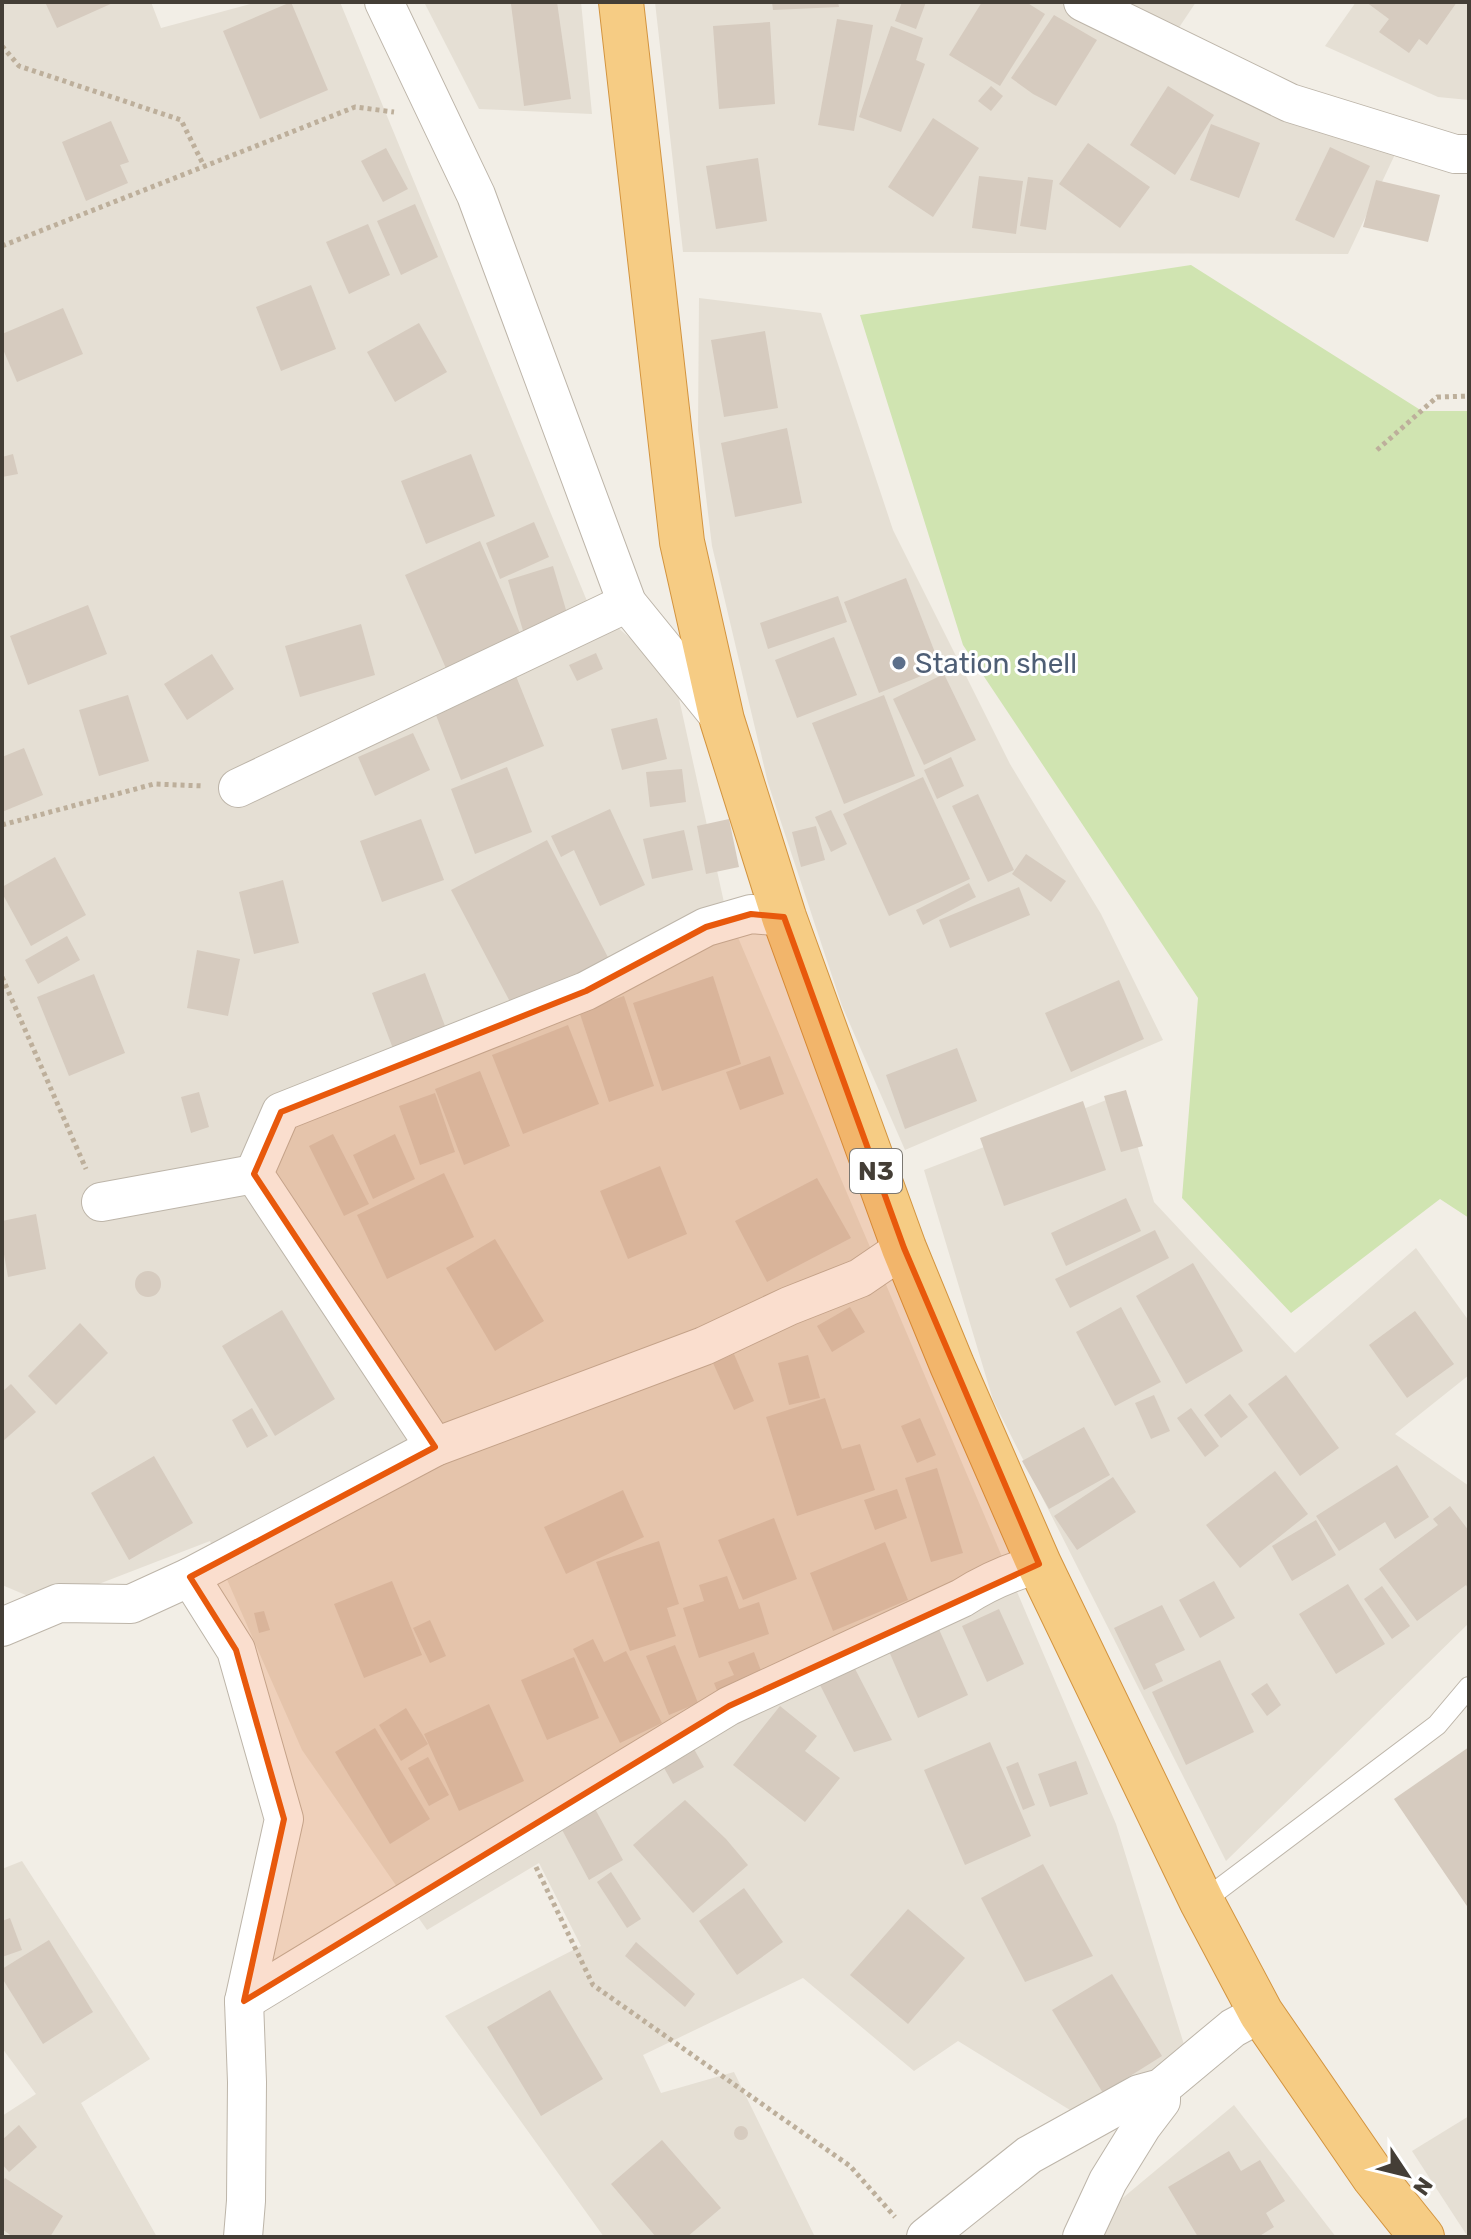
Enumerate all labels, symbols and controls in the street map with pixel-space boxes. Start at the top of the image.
place label: Station shell [915,647,1077,680]
marker: Station shell [890,654,908,672]
road number: N3 [850,1149,902,1193]
north arrow [1367,2135,1447,2215]
text: N [1407,2172,1439,2200]

